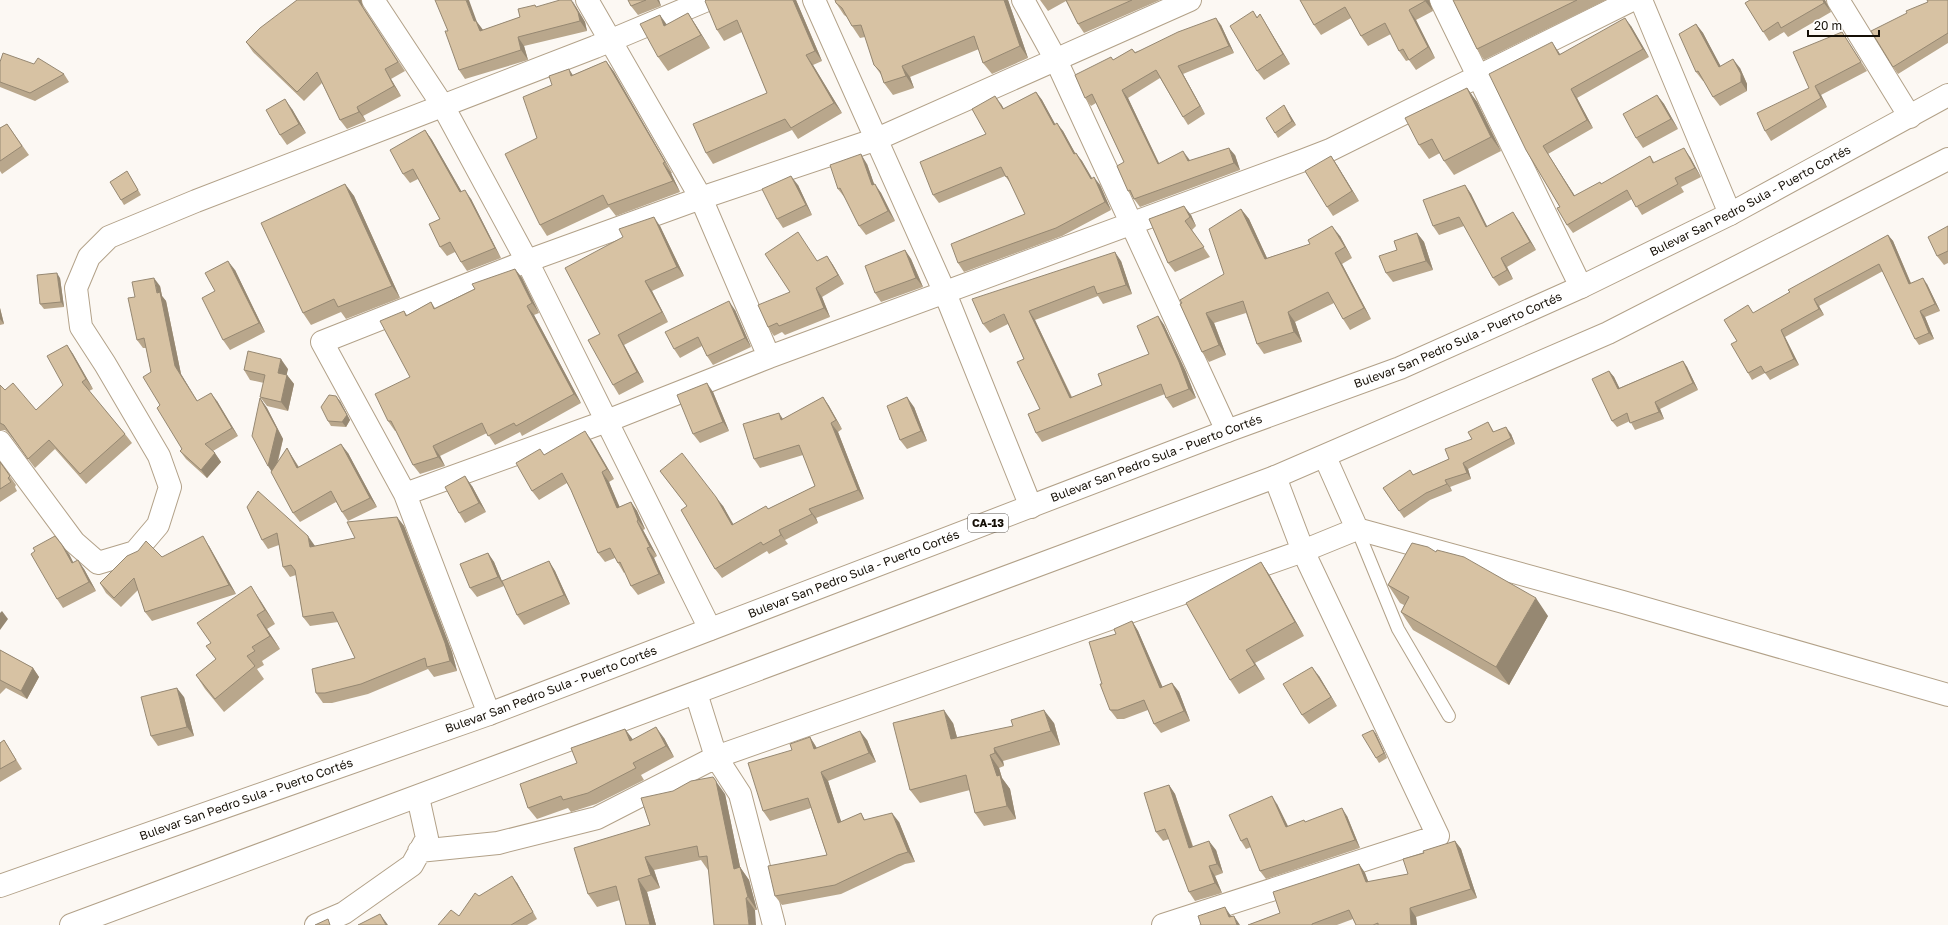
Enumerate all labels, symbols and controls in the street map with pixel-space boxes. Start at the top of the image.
scale bar [1808,12,1879,38]
text: 20 m [1814,18,1842,33]
street label: Bulevar San Pedro Sula - Puerto Cortés [1647,142,1853,259]
street label: Bulevar San Pedro Sula - Puerto Cortés [1352,289,1564,391]
street label: Bulevar San Pedro Sula - Puerto Cortés [1048,411,1264,505]
road number: CA-13 [968,514,1008,532]
street label: Bulevar San Pedro Sula - Puerto Cortés [746,526,961,621]
street label: Bulevar San Pedro Sula - Puerto Cortés [443,642,659,736]
street label: Bulevar San Pedro Sula - Puerto Cortés [137,755,355,843]

